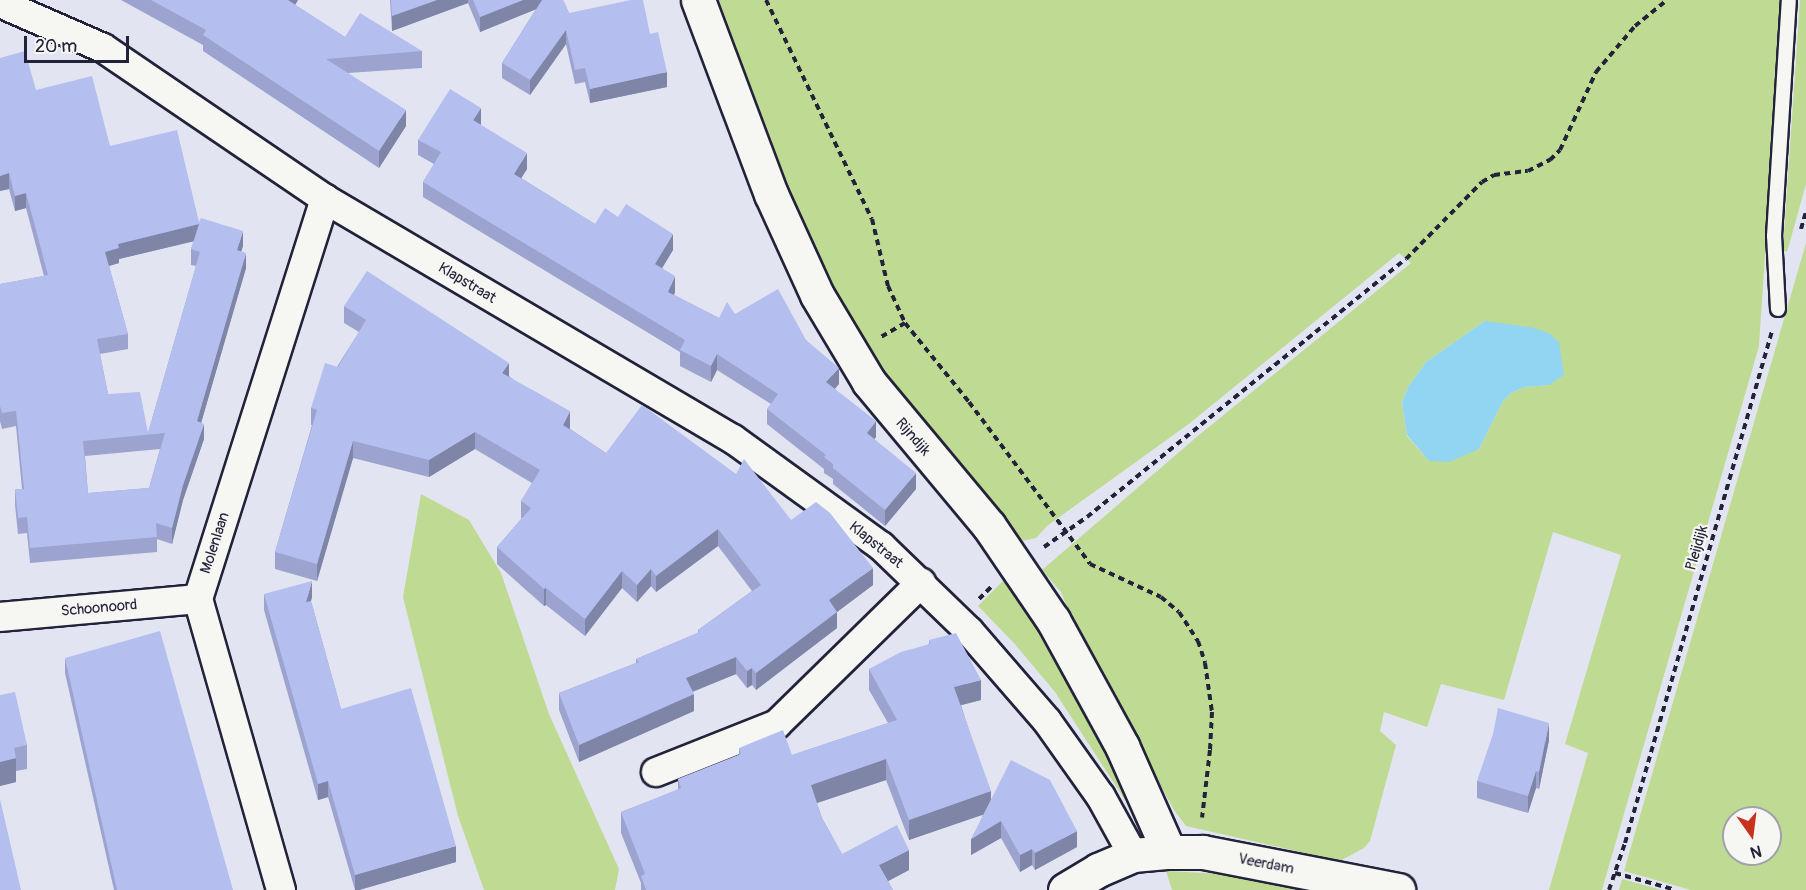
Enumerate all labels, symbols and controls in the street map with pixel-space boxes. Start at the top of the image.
scale bar [27,24,132,62]
text: 20 m [35,35,77,58]
street label: Klapstraat [435,259,499,307]
street label: Rijndijk [892,415,934,459]
street label: Molenlaan [197,510,233,576]
street label: Klapstraat [845,518,907,572]
street label: Pleijdijk [1682,523,1712,573]
street label: Schoonoord [60,596,138,620]
north arrow [1722,806,1782,866]
text: N [1748,841,1764,863]
street label: Veerdam [1237,850,1295,878]

